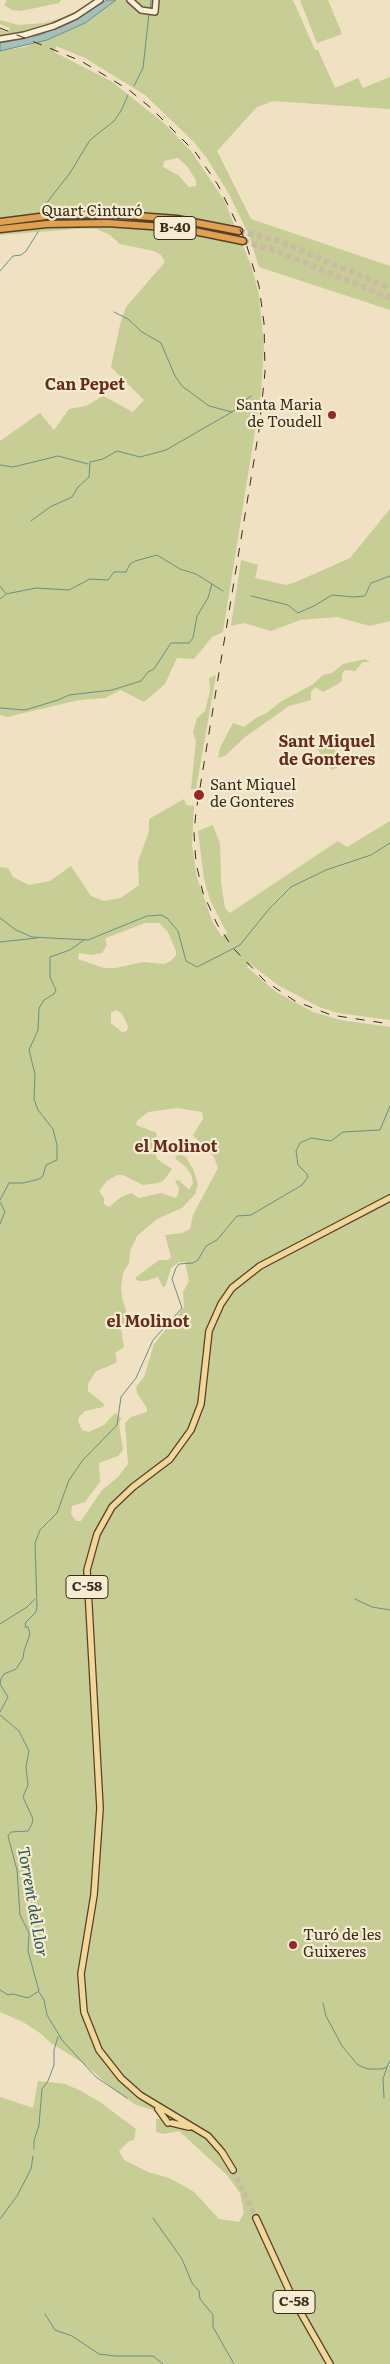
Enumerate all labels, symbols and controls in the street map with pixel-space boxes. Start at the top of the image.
street label: Quart Cinturó [41,203,143,221]
road number: B-40 [154,217,196,240]
district label: Can Pepet [45,375,125,395]
place label: Santa Maria de Toudell [236,397,322,432]
marker: Santa Maria de Toudell [326,409,338,421]
district label: Sant Miquel de Gonteres [279,732,375,770]
place label: Sant Miquel de Gonteres [210,777,296,812]
marker: Sant Miquel de Gonteres [192,788,206,802]
district label: el Molinot [135,1137,217,1157]
district label: el Molinot [107,1312,189,1332]
road number: C-58 [66,1575,108,1598]
water label: Torrent del Llor [13,1846,51,1958]
place label: Turó de les Guixeres [303,1927,381,1962]
marker: Turó de les Guixeres [287,1939,299,1951]
road number: C-58 [273,2290,315,2314]

